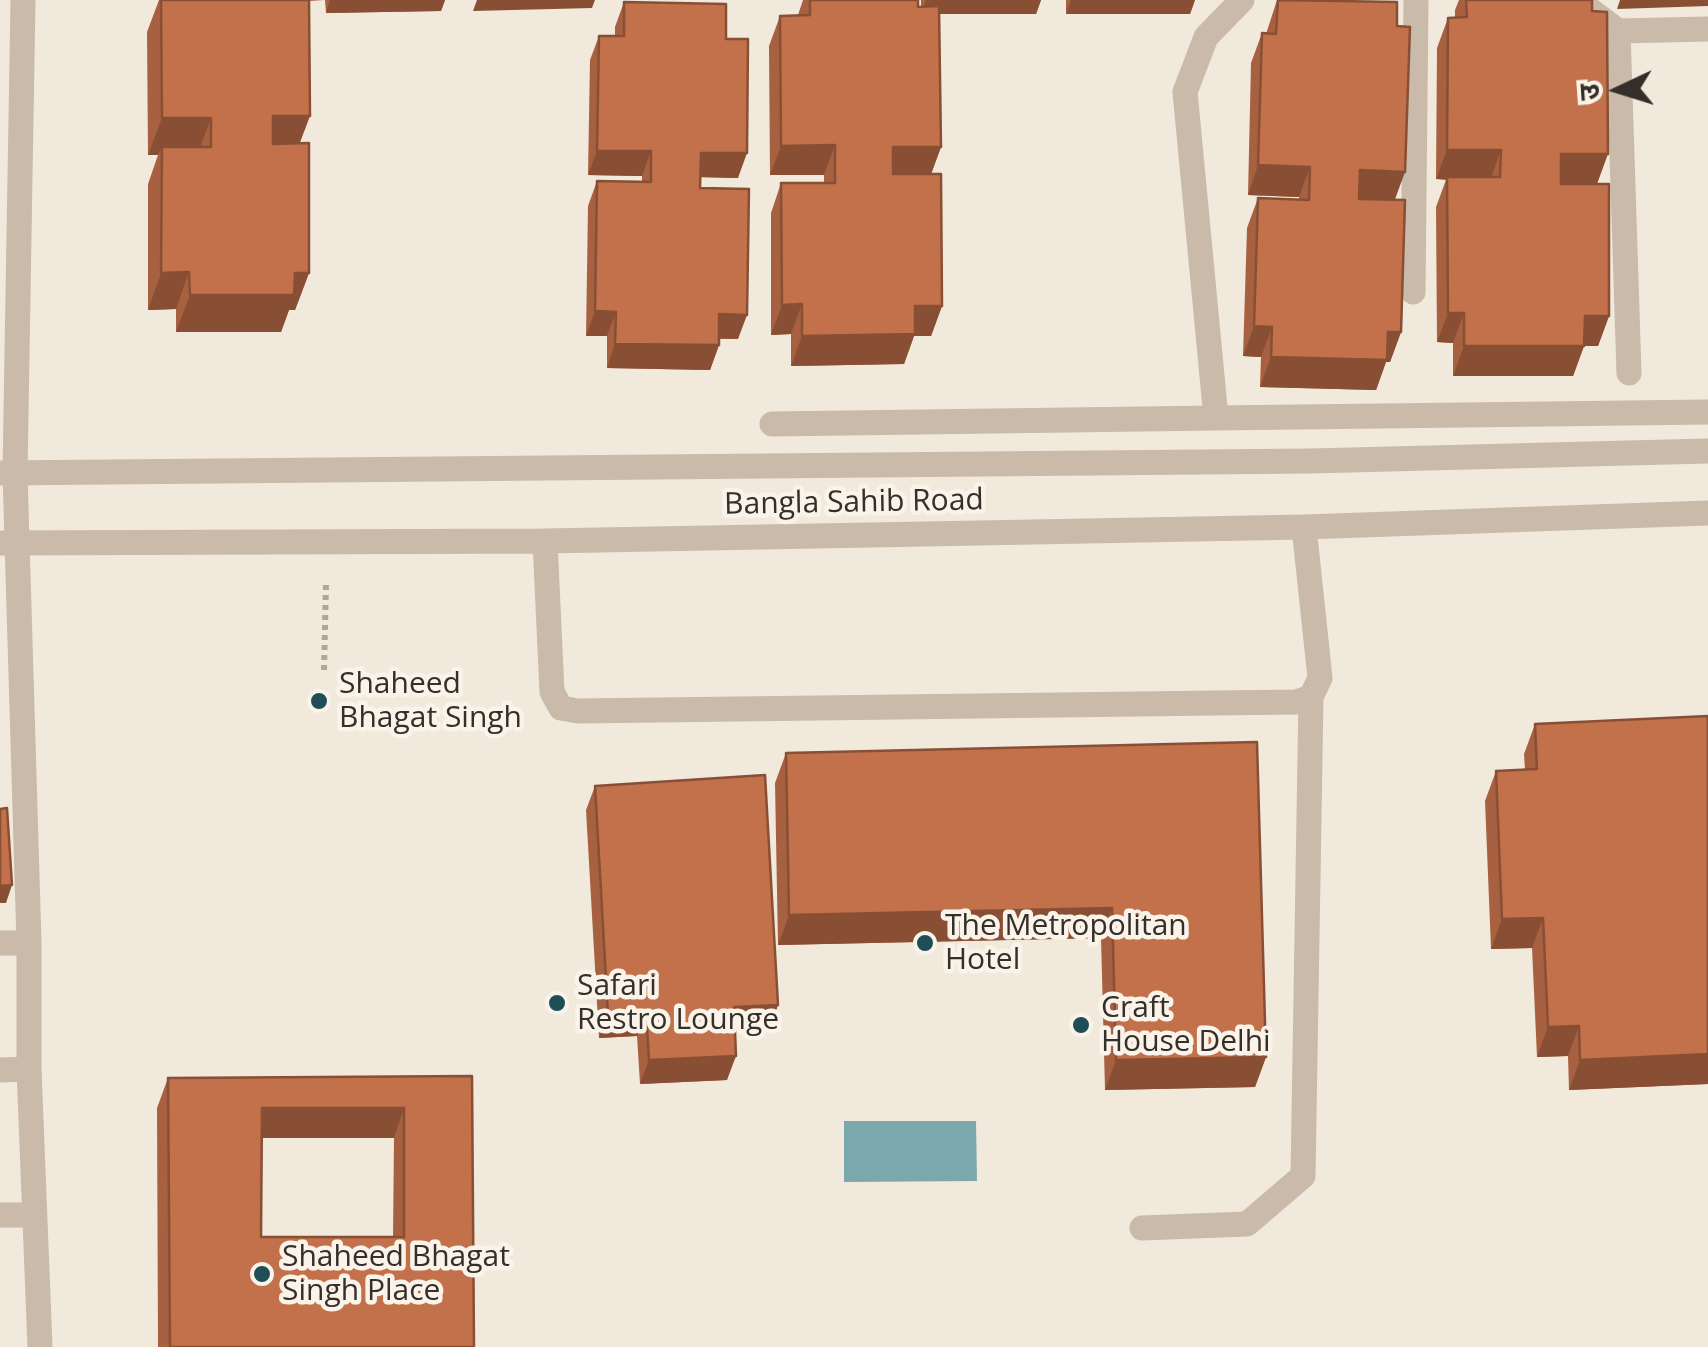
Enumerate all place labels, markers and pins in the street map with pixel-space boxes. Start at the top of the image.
place label: Shaheed Bhagat Singh [339,666,522,736]
marker: Shaheed Bhagat Singh [308,690,330,712]
place label: The Metropolitan Hotel [945,908,1187,978]
marker: The Metropolitan Hotel [914,932,936,954]
place label: Safari Restro Lounge [577,968,779,1038]
place label: Craft House Delhi [1101,990,1271,1060]
marker: Safari Restro Lounge [546,992,568,1014]
marker: Craft House Delhi [1070,1014,1092,1036]
place label: Shaheed Bhagat Singh Place [282,1239,510,1310]
marker: Shaheed Bhagat Singh Place [251,1263,273,1285]

